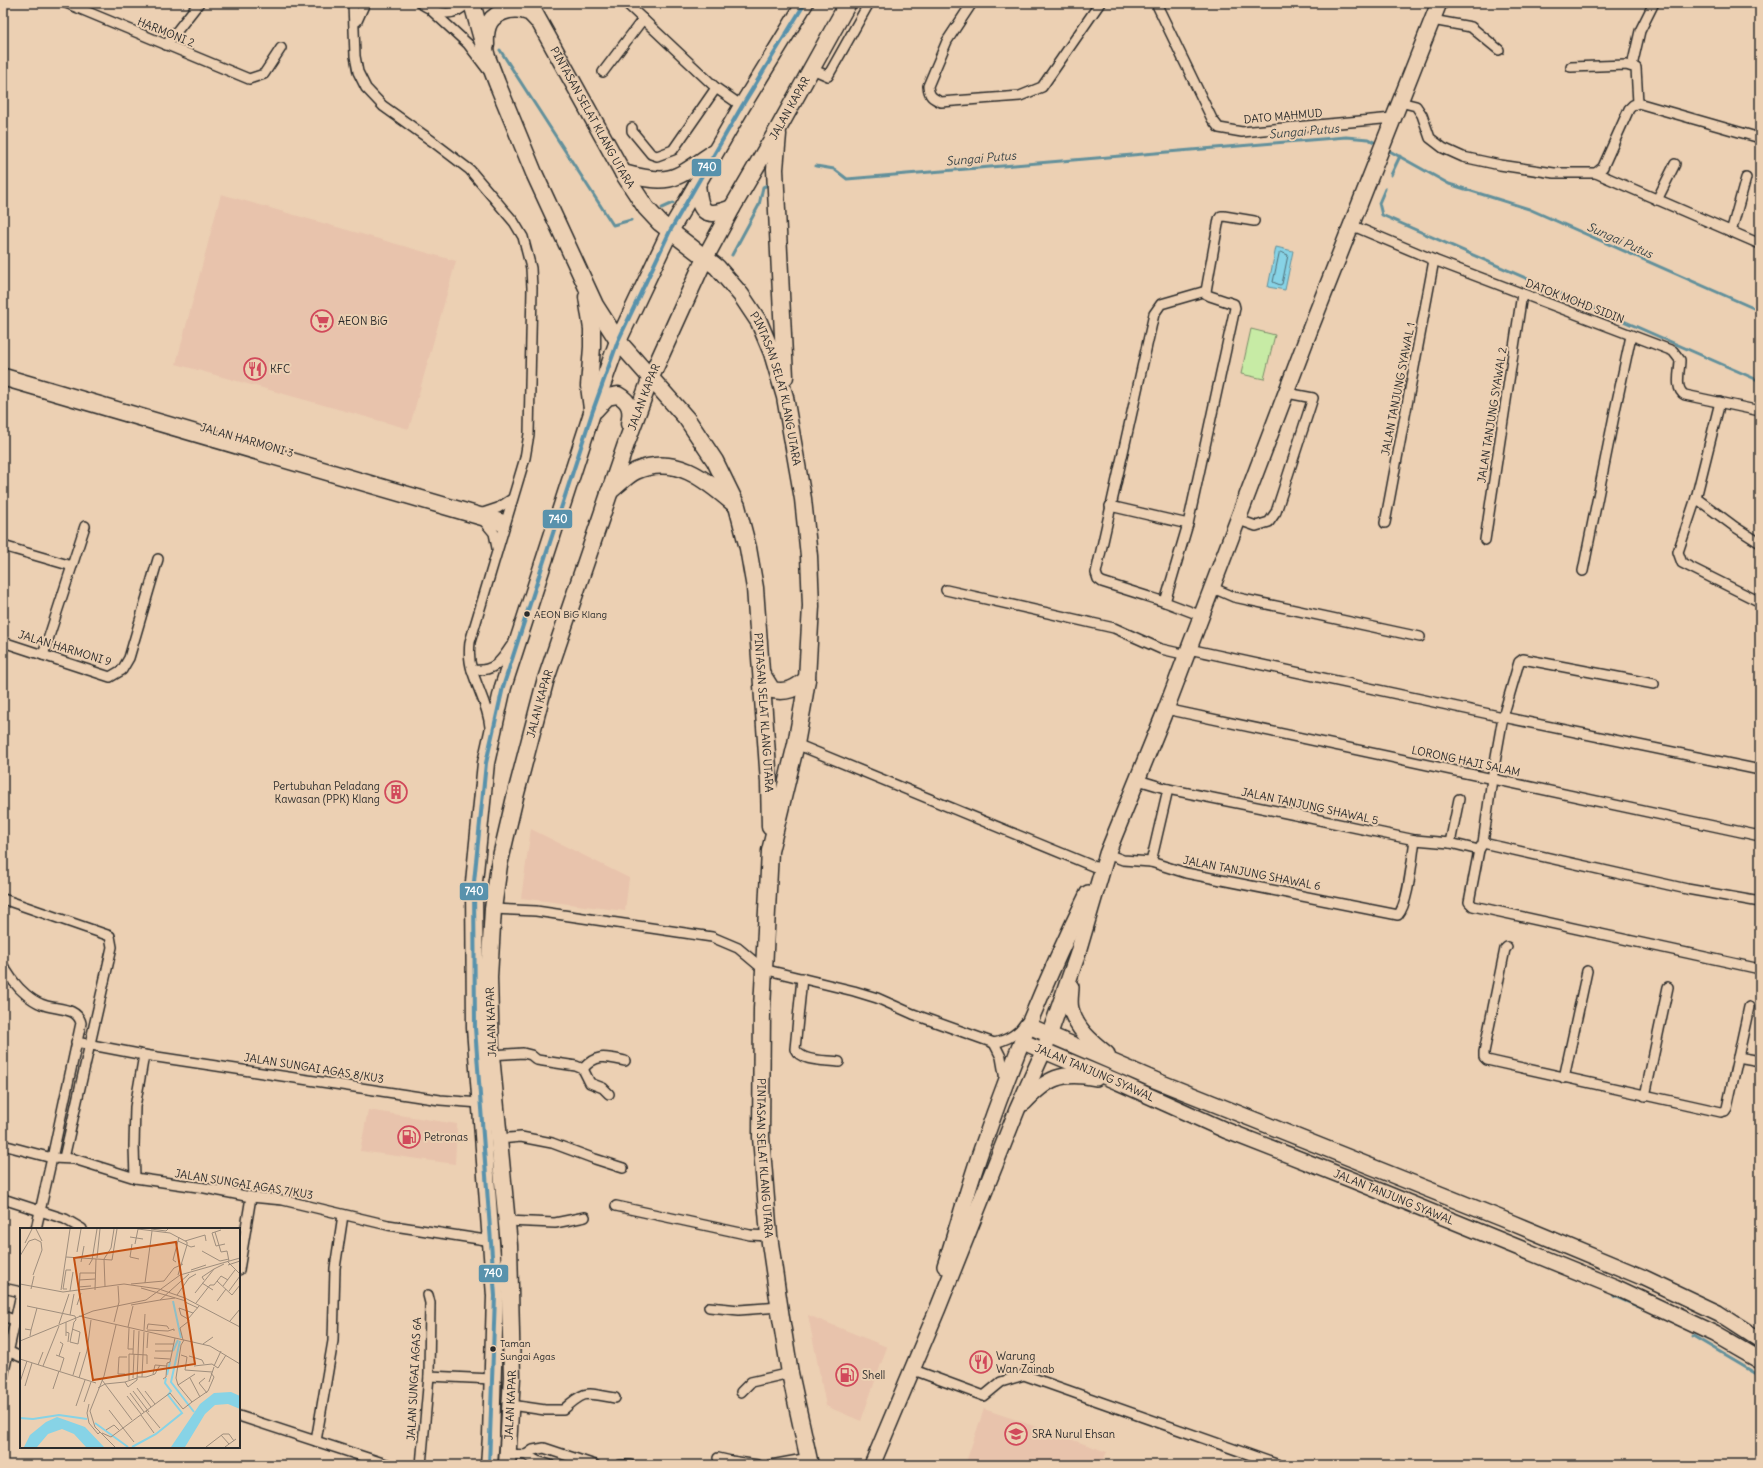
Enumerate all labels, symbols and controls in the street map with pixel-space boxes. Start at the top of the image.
street label: HARMONI 2 [135,14,197,50]
street label: PINTASAN SELAT KLANG UTARA [547,44,638,191]
street label: JALAN KAPAR [766,74,813,142]
street label: DATO MAHMUD [1243,106,1323,126]
water label: Sungai Putus [1268,120,1341,142]
water label: Sungai Putus [945,147,1018,169]
line badge: 740 [691,158,722,177]
text: 740 [698,160,716,174]
water label: Sungai Putus [1585,219,1657,262]
street label: DATOK MOHD SIDIN [1524,276,1626,326]
supermarket icon: AEON BiG [309,308,335,334]
street label: PINTASAN SELAT KLANG UTARA [747,309,804,467]
place label: AEON BiG [338,314,388,328]
street label: JALAN TANJUNG SYAWAL 1 [1378,321,1418,457]
street label: JALAN TANJUNG SYAWAL 2 [1474,346,1510,484]
restaurant icon: KFC [242,356,268,382]
street label: JALAN KAPAR [625,361,663,432]
place label: KFC [270,362,290,376]
street label: JALAN HARMONI 3 [199,420,295,460]
line badge: 740 [542,509,573,529]
text: 740 [549,512,567,526]
place label: AEON BiG Klang [534,608,607,621]
marker: AEON BiG Klang [522,609,532,619]
street label: JALAN HARMONI 9 [17,627,113,669]
street label: PINTASAN SELAT KLANG UTARA [751,632,776,793]
street label: JALAN KAPAR [524,668,556,739]
street label: LORONG HAJI SALAM [1410,743,1522,779]
place label: Pertubuhan Peladang Kawasan (PPK) Klang [273,779,380,806]
building icon: Pertubuhan Peladang Kawasan (PPK) Klang [383,779,409,805]
street label: JALAN TANJUNG SHAWAL 5 [1240,785,1380,827]
street label: JALAN TANJUNG SHAWAL 6 [1182,853,1322,893]
line badge: 740 [459,882,489,901]
text: 740 [465,884,483,898]
street label: JALAN KAPAR [483,987,499,1057]
street label: JALAN TANJUNG SYAWAL [1033,1041,1157,1104]
street label: JALAN SUNGAI AGAS 8/KU3 [243,1050,385,1086]
street label: PINTASAN SELAT KLANG UTARA [754,1078,776,1239]
fuel station icon: Petronas [396,1124,422,1150]
place label: Petronas [424,1130,468,1144]
street label: JALAN SUNGAI AGAS 7/KU3 [174,1166,314,1202]
street label: JALAN TANJUNG SYAWAL [1332,1166,1456,1228]
inset map [20,1228,240,1448]
line badge: 740 [478,1264,509,1283]
text: 740 [484,1266,502,1280]
street label: JALAN SUNGAI AGAS 6A [404,1317,424,1441]
place label: Taman Sungai Agas [500,1337,556,1363]
marker: Taman Sungai Agas [488,1344,498,1354]
restaurant icon: Warung Wan Zainab [968,1349,994,1375]
place label: Warung Wan Zainab [996,1349,1054,1376]
fuel station icon: Shell [834,1362,860,1388]
place label: Shell [862,1368,885,1382]
street label: JALAN KAPAR [501,1370,519,1441]
school or university icon: SRA Nurul Ehsan [1003,1421,1029,1447]
place label: SRA Nurul Ehsan [1032,1427,1115,1441]

